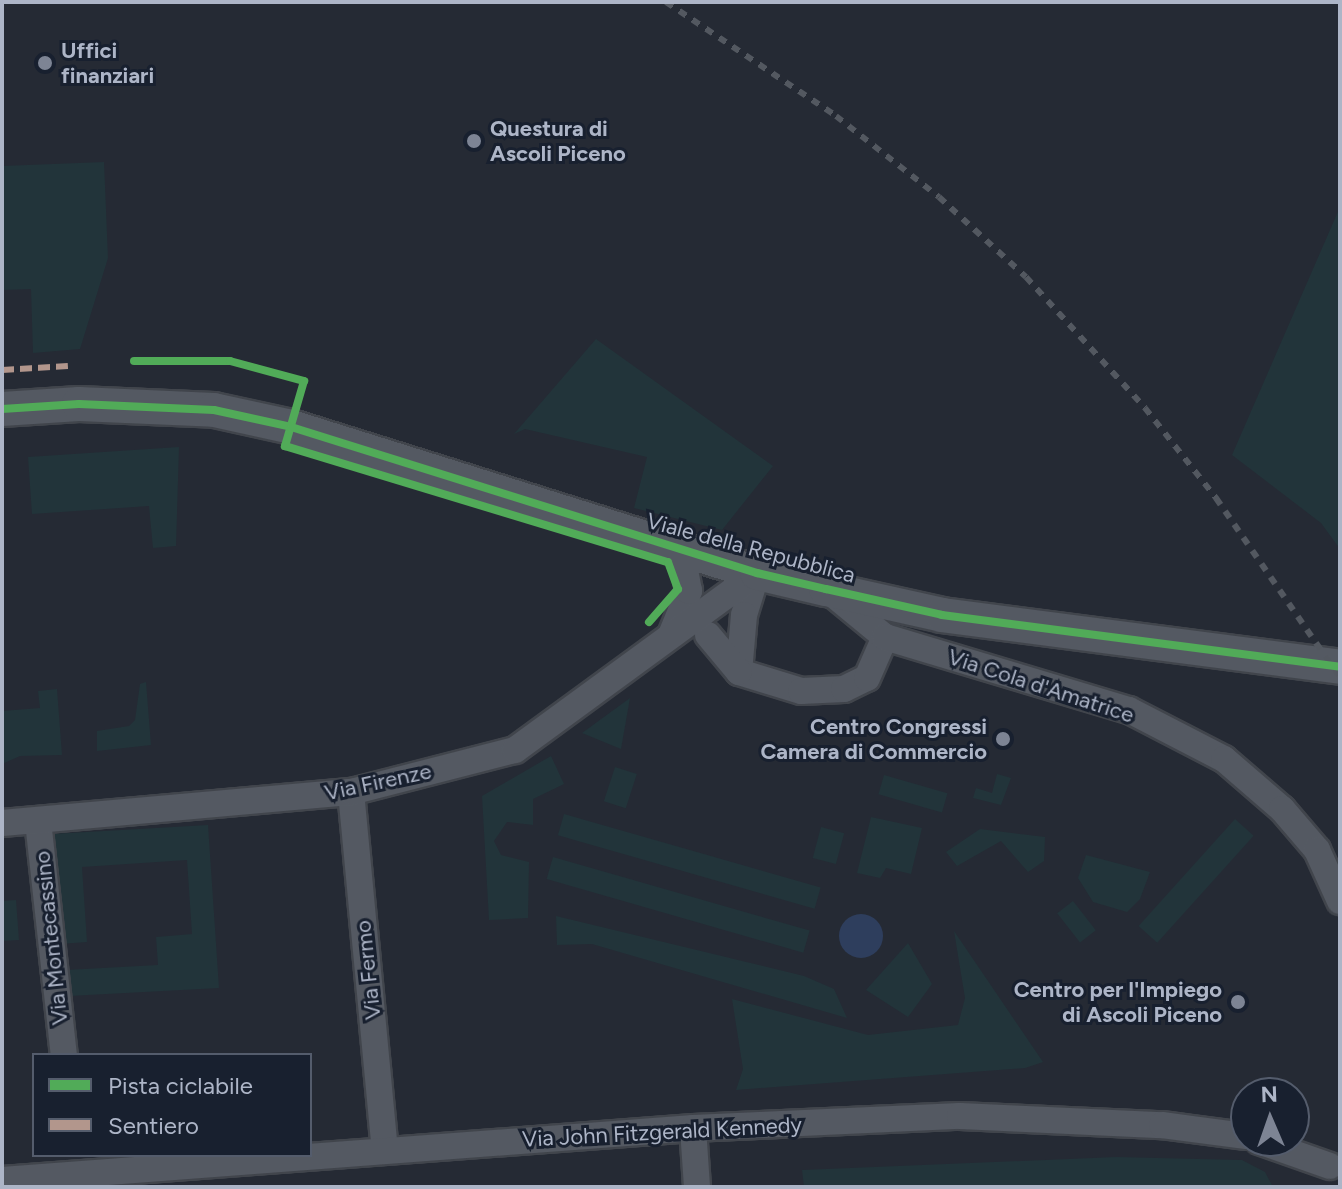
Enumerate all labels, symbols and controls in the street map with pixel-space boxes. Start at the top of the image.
place label: Uffici finanziari [61,37,154,88]
marker: Uffici finanziari [36,54,54,72]
place label: Questura di Ascoli Piceno [490,115,626,166]
marker: Questura di Ascoli Piceno [465,132,483,150]
street label: Viale della Repubblica [644,507,858,589]
street label: Via Cola d'Amatrice [945,643,1137,729]
place label: Centro Congressi Camera di Commercio [760,713,987,764]
marker: Centro Congressi Camera di Commercio [994,730,1012,748]
street label: Via Firenze [322,758,434,806]
street label: Via Montecassino [29,850,73,1026]
street label: Via Fermo [350,919,386,1021]
place label: Centro per l'Impiego di Ascoli Piceno [1014,976,1222,1028]
marker: Centro per l'Impiego di Ascoli Piceno [1229,993,1247,1011]
legend [32,1053,312,1157]
text: Pista ciclabile [108,1071,253,1100]
north arrow [1230,1077,1310,1157]
text: N [1260,1081,1278,1108]
text: Sentiero [108,1111,199,1140]
street label: Via John Fitzgerald Kennedy [521,1111,803,1153]

